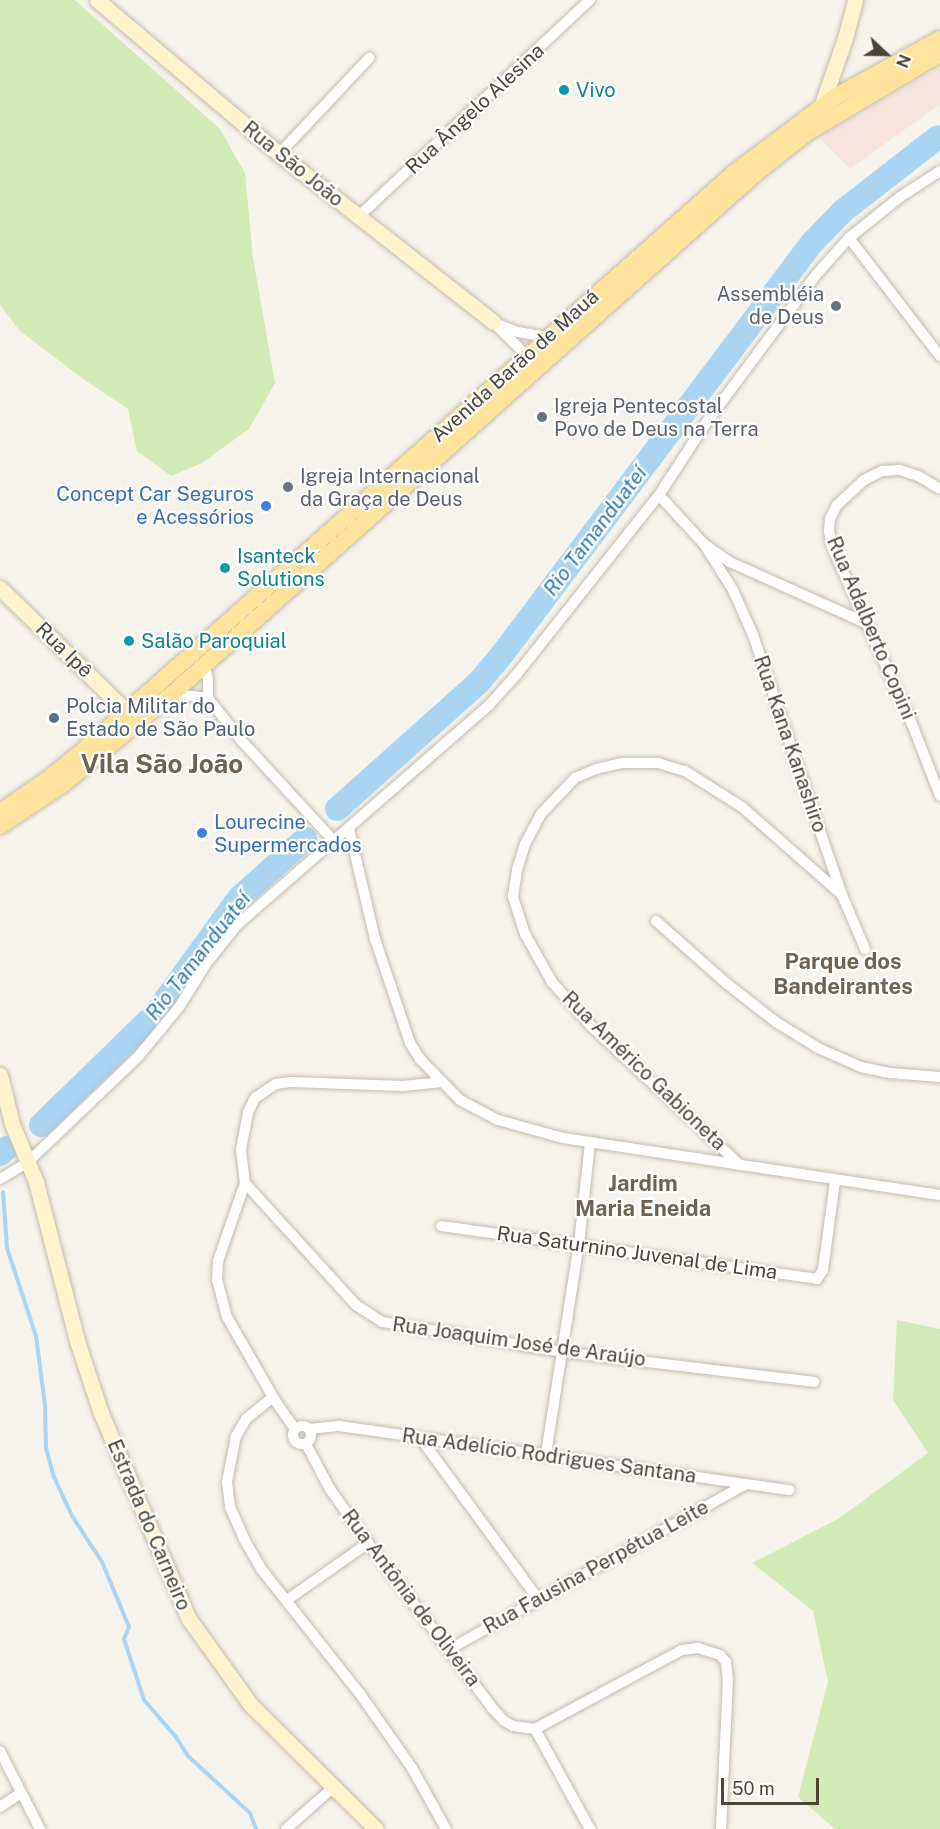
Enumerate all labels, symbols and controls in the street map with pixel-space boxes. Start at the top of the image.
north arrow [856,24,916,84]
street label: Rua Ângelo Alesina [401,39,549,179]
text: N [892,52,914,70]
place label: Vivo [576,78,616,102]
marker: Vivo [557,83,571,97]
street label: Rua São João [238,116,348,212]
place label: Assembléia de Deus [716,282,824,329]
street label: Avenida Barão de Mauá [426,284,604,448]
marker: Assembléia de Deus [829,299,843,313]
place label: Igreja Pentecostal Povo de Deus na Terra [554,394,759,441]
marker: Igreja Pentecostal Povo de Deus na Terra [535,410,549,424]
water label: Rio Tamanduateí [538,461,652,601]
place label: Igreja Internacional da Graça de Deus [300,464,480,511]
marker: Igreja Internacional da Graça de Deus [281,480,295,494]
place label: Concept Car Seguros e Acessórios [56,482,254,529]
marker: Concept Car Seguros e Acessórios [259,499,273,513]
street label: Rua Adalberto Copini [822,533,920,723]
place label: Isanteck Solutions [237,544,325,591]
marker: Isanteck Solutions [218,561,232,575]
street label: Rua Ipê [31,617,97,683]
place label: Salão Paroquial [141,629,287,653]
marker: Salão Paroquial [122,634,136,648]
street label: Rua Kana Kanashiro [748,652,832,836]
place label: Polcia Militar do Estado de São Paulo [66,694,256,741]
marker: Polcia Militar do Estado de São Paulo [47,711,61,725]
district label: Vila São João [81,748,243,780]
place label: Lourecine Supermercados [214,810,362,857]
marker: Lourecine Supermercados [195,826,209,840]
water label: Rio Tamanduateí [140,887,256,1025]
district label: Parque dos Bandeirantes [773,948,913,999]
street label: Rua Américo Gabioneta [557,986,731,1156]
district label: Jardim Maria Eneida [575,1170,711,1222]
street label: Rua Saturnino Juvenal de Lima [495,1221,779,1285]
street label: Rua Joaquim José de Araújo [391,1312,647,1372]
street label: Rua Adelício Rodrigues Santana [400,1423,698,1489]
street label: Estrada do Carneiro [102,1436,196,1614]
street label: Rua Fausina Perpétua Leite [479,1495,713,1639]
street label: Rua Antônia de Oliveira [336,1505,486,1691]
scale bar [724,1766,822,1804]
text: 50 m [732,1778,775,1799]

